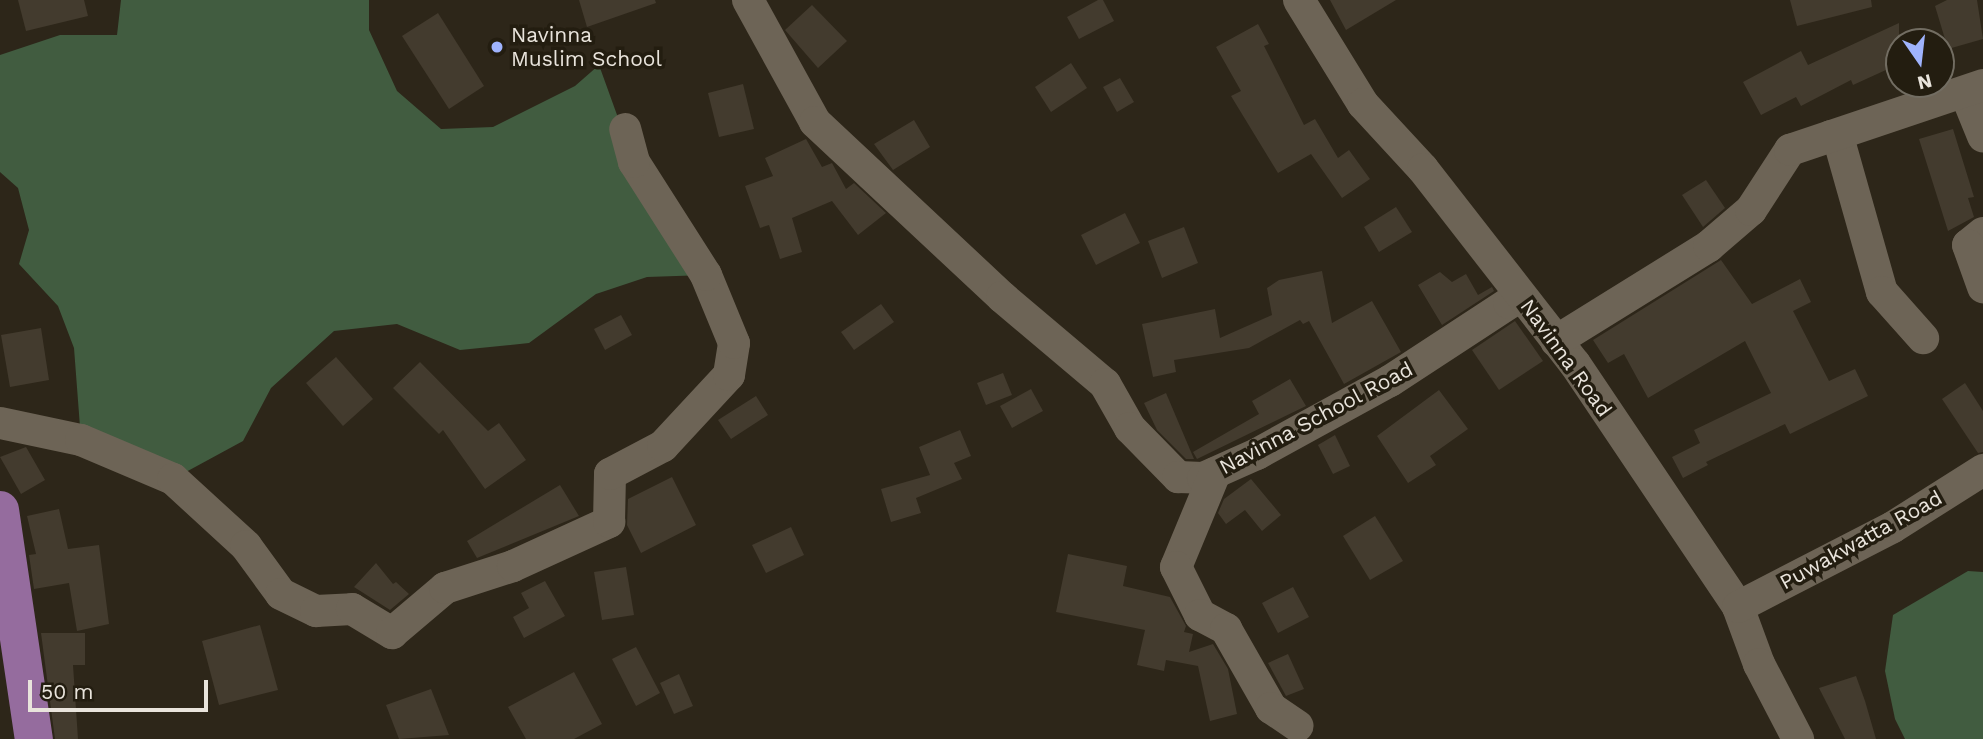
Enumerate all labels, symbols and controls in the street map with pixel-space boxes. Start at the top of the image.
place label: Navinna Muslim School [511,22,662,72]
north arrow [1885,28,1955,98]
marker: Navinna Muslim School [489,39,505,55]
text: N [1915,69,1934,95]
street label: Navinna Road [1515,294,1617,422]
street label: Navinna School Road [1214,356,1418,480]
street label: Puwakwatta Road [1775,485,1947,595]
scale bar [32,666,212,710]
text: 50 m [41,679,93,704]

